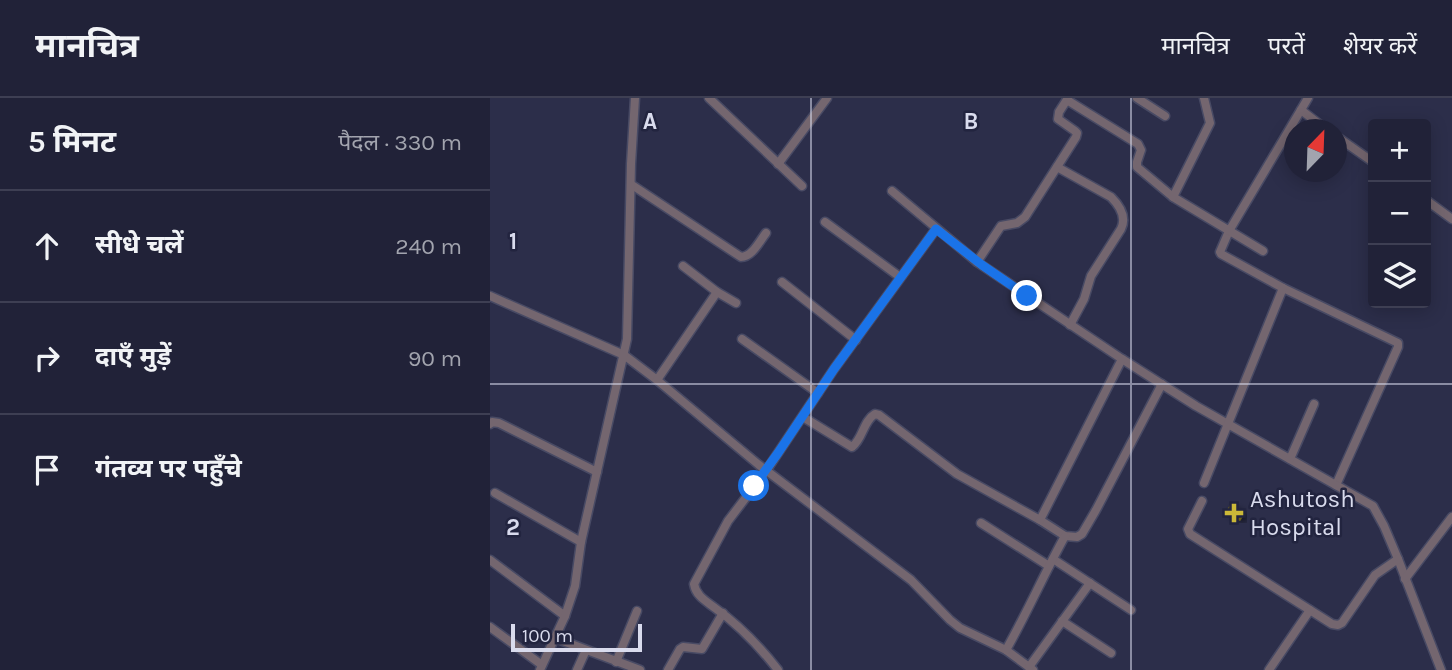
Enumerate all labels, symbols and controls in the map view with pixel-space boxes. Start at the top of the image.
text: मानचित्र [35,27,139,65]
text: मानचित्र [1161,32,1230,60]
text: परतें [1268,32,1305,60]
text: शेयर करें [1343,32,1417,60]
text: A [643,108,657,135]
text: B [964,108,978,135]
north arrow [1284,119,1347,182]
map controls [1368,119,1431,308]
button: + [1368,119,1431,182]
text: 5 मिनट [28,124,116,160]
text: पैदल · 330 m [338,129,462,156]
button: − [1368,182,1431,245]
icon: ahead [28,227,66,265]
text: 1 [509,228,517,255]
text: सीधे चलें [95,229,184,260]
text: 240 m [395,233,462,260]
button: layers [1368,245,1431,308]
route end [1011,280,1042,311]
icon: right [28,339,66,377]
text: दाएँ मुड़ें [95,341,171,372]
text: 90 m [408,345,462,372]
icon: arrive [28,451,66,489]
text: गंतव्य पर पहुँचे [95,453,242,484]
route start [738,470,769,501]
place label: Ashutosh Hospital [1250,485,1355,541]
marker: Ashutosh Hospital [1224,503,1244,523]
text: 2 [506,514,520,541]
scale bar [511,621,642,653]
text: 100 m [522,625,573,647]

